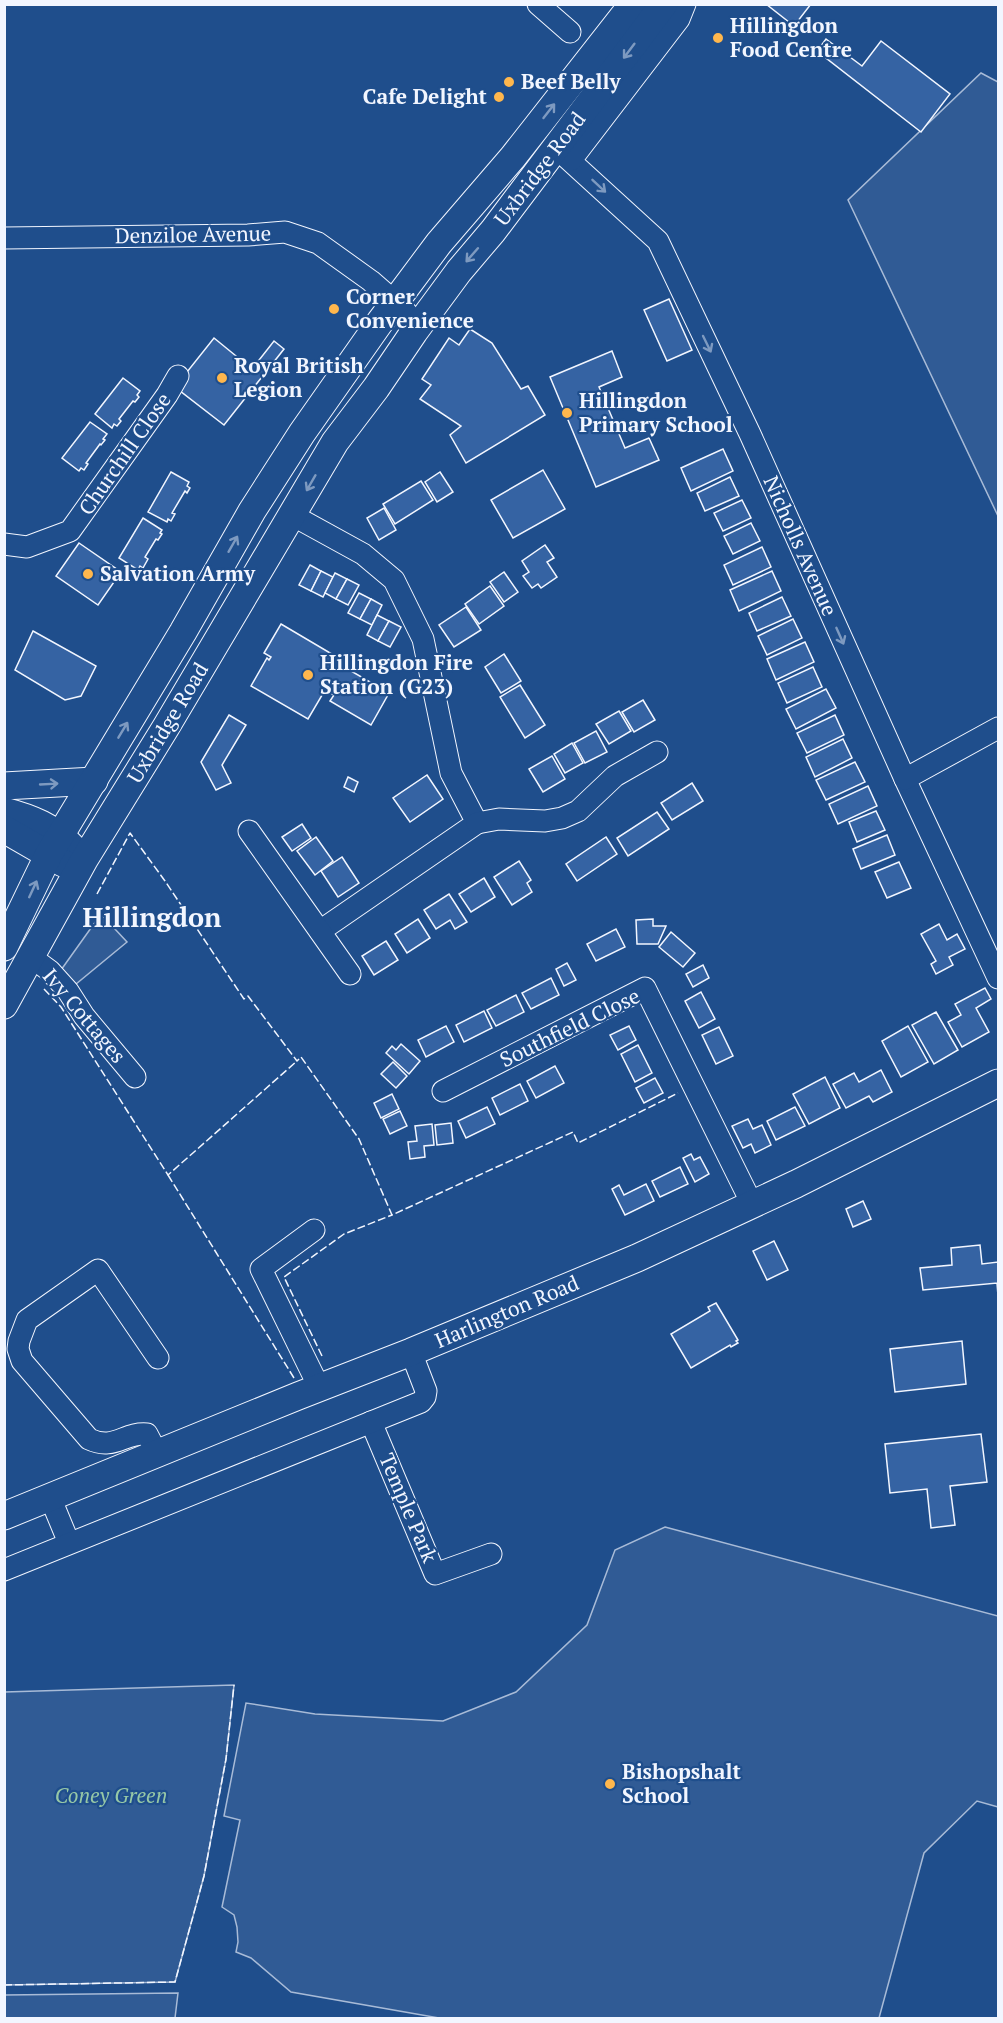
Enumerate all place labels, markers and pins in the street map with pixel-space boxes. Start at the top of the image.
place label: Hillingdon Food Centre [730,11,852,63]
marker: Hillingdon Food Centre [711,31,725,45]
place label: Beef Belly [521,67,622,95]
marker: Beef Belly [502,75,516,89]
place label: Cafe Delight [363,82,488,110]
marker: Cafe Delight [492,90,506,104]
place label: Corner Convenience [346,282,474,334]
marker: Corner Convenience [327,302,341,316]
place label: Royal British Legion [234,351,364,403]
marker: Royal British Legion [215,371,229,385]
place label: Hillingdon Primary School [579,386,733,438]
marker: Hillingdon Primary School [560,406,574,420]
place label: Salvation Army [100,559,256,587]
marker: Salvation Army [81,567,95,581]
place label: Hillingdon Fire Station (G23) [320,648,473,700]
marker: Hillingdon Fire Station (G23) [301,668,315,682]
place label: Bishopshalt School [622,1757,741,1809]
marker: Bishopshalt School [603,1777,617,1791]

